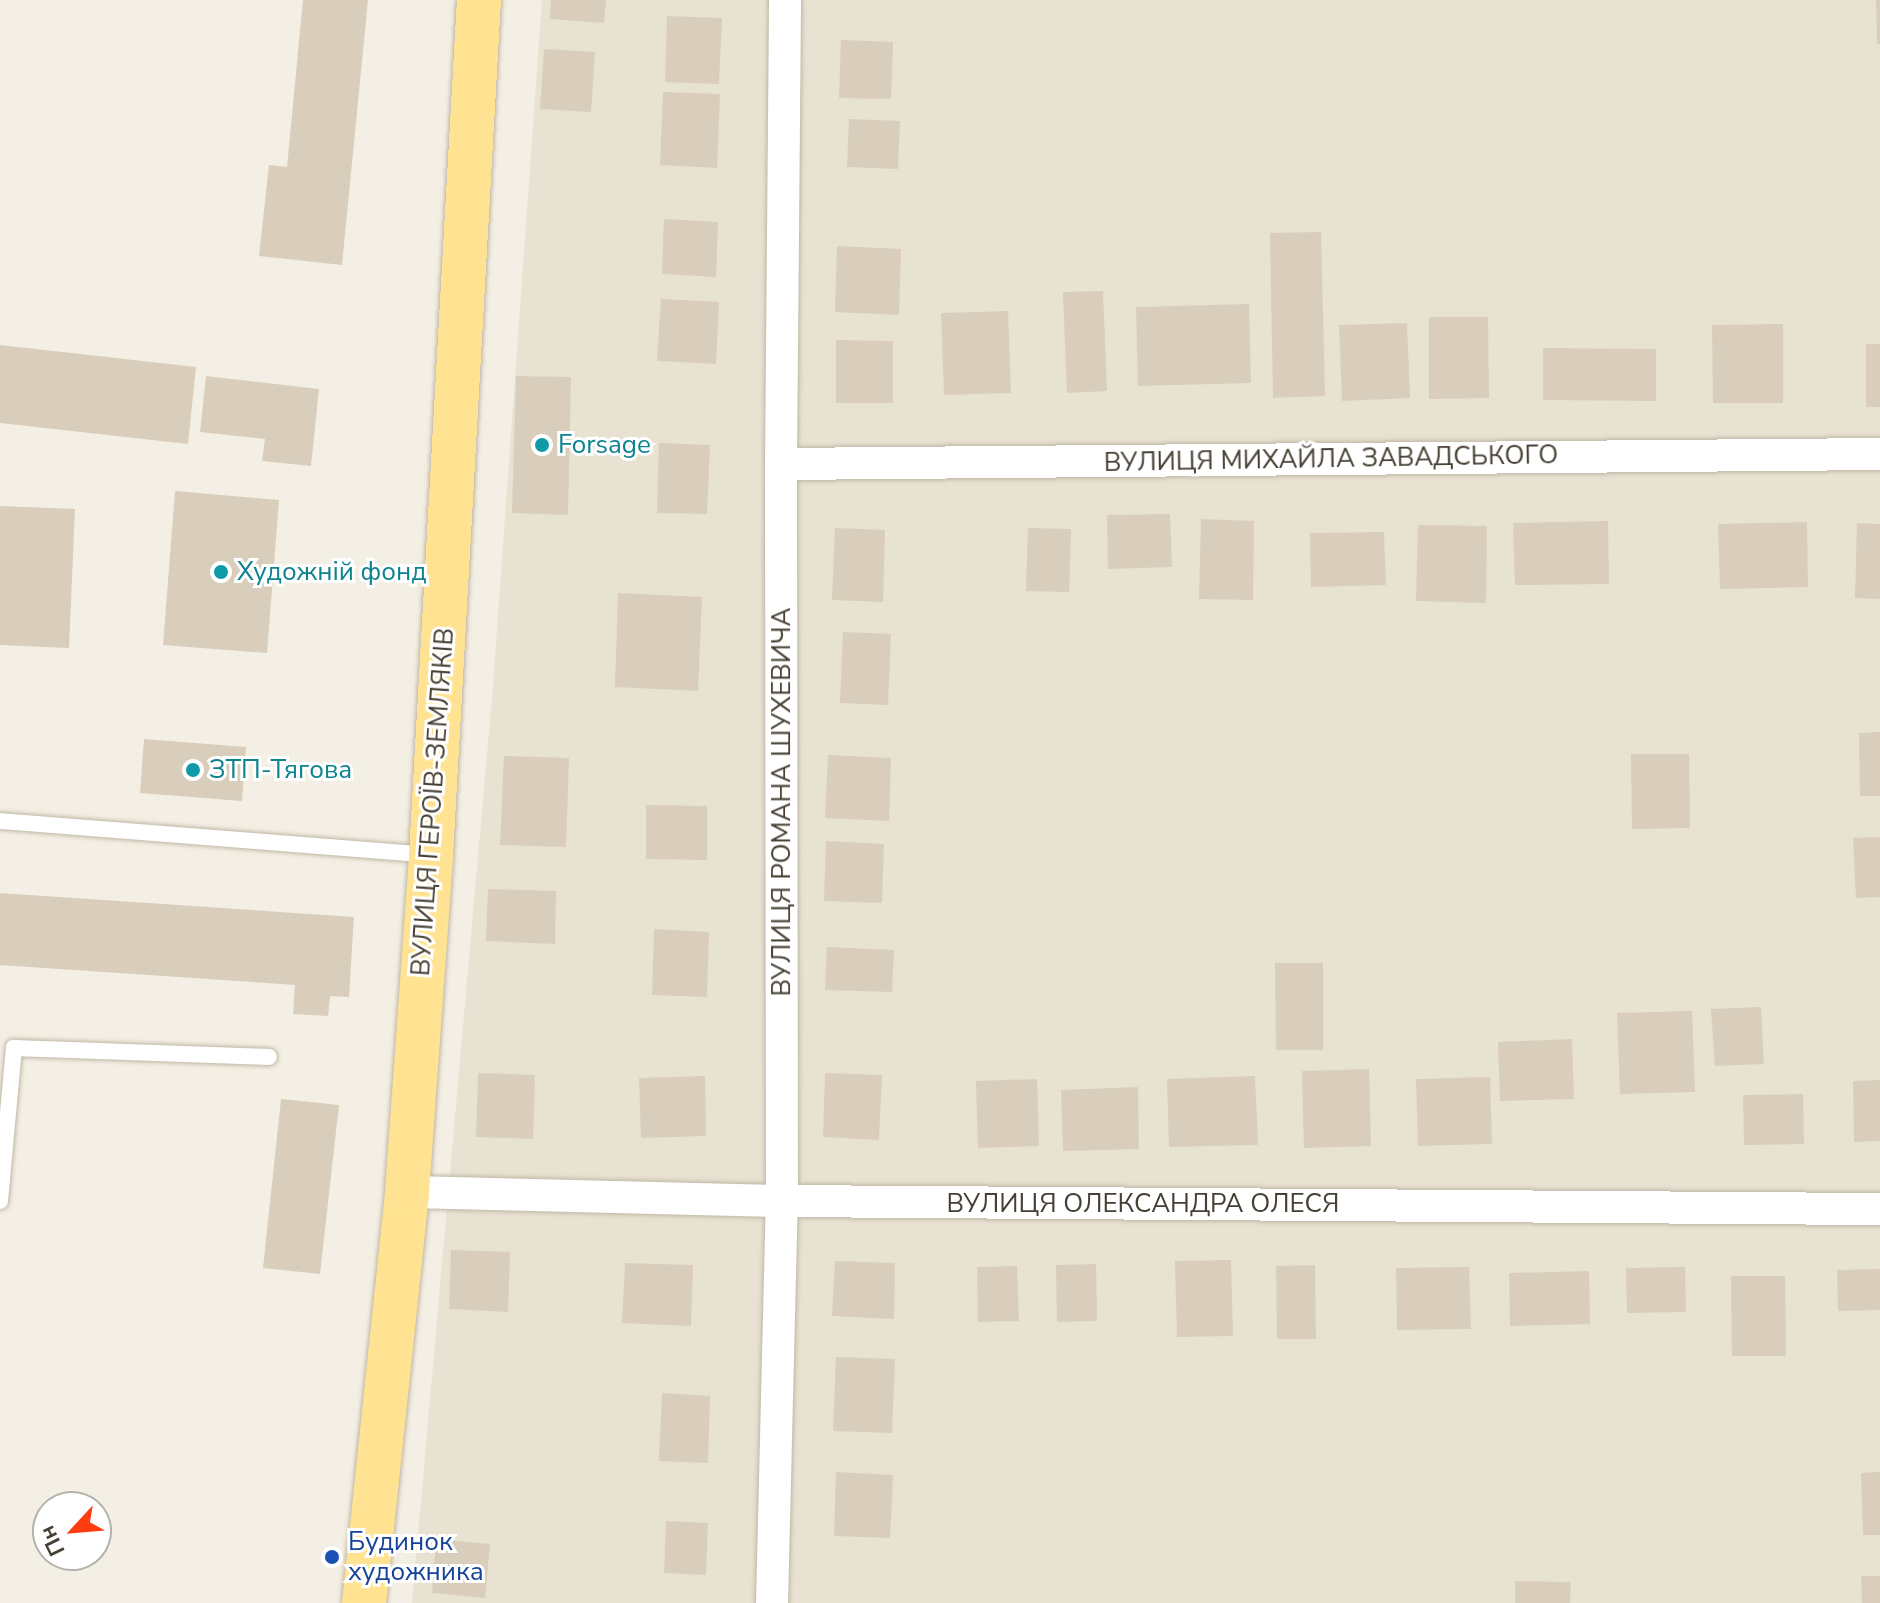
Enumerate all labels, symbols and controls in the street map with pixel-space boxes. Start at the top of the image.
place label: Forsage [558,429,651,461]
marker: Forsage [533,436,551,454]
street label: ВУЛИЦЯ МИХАЙЛА ЗАВАДСЬКОГО [1104,439,1558,479]
place label: Художній фонд [237,556,427,588]
marker: Художній фонд [212,563,230,581]
street label: ВУЛИЦЯ РОМАНА ШУХЕВИЧА [766,608,798,996]
street label: ВУЛИЦЯ ГЕРОЇВ-ЗЕМЛЯКІВ [405,627,461,977]
place label: ЗТП-Тягова [209,754,352,786]
marker: ЗТП-Тягова [184,761,202,779]
street label: ВУЛИЦЯ ОЛЕКСАНДРА ОЛЕСЯ [947,1188,1339,1220]
north arrow [32,1491,112,1571]
text: Пн [32,1520,72,1561]
place label: Будинок художника [348,1526,484,1588]
marker: Будинок художника [323,1548,341,1566]

